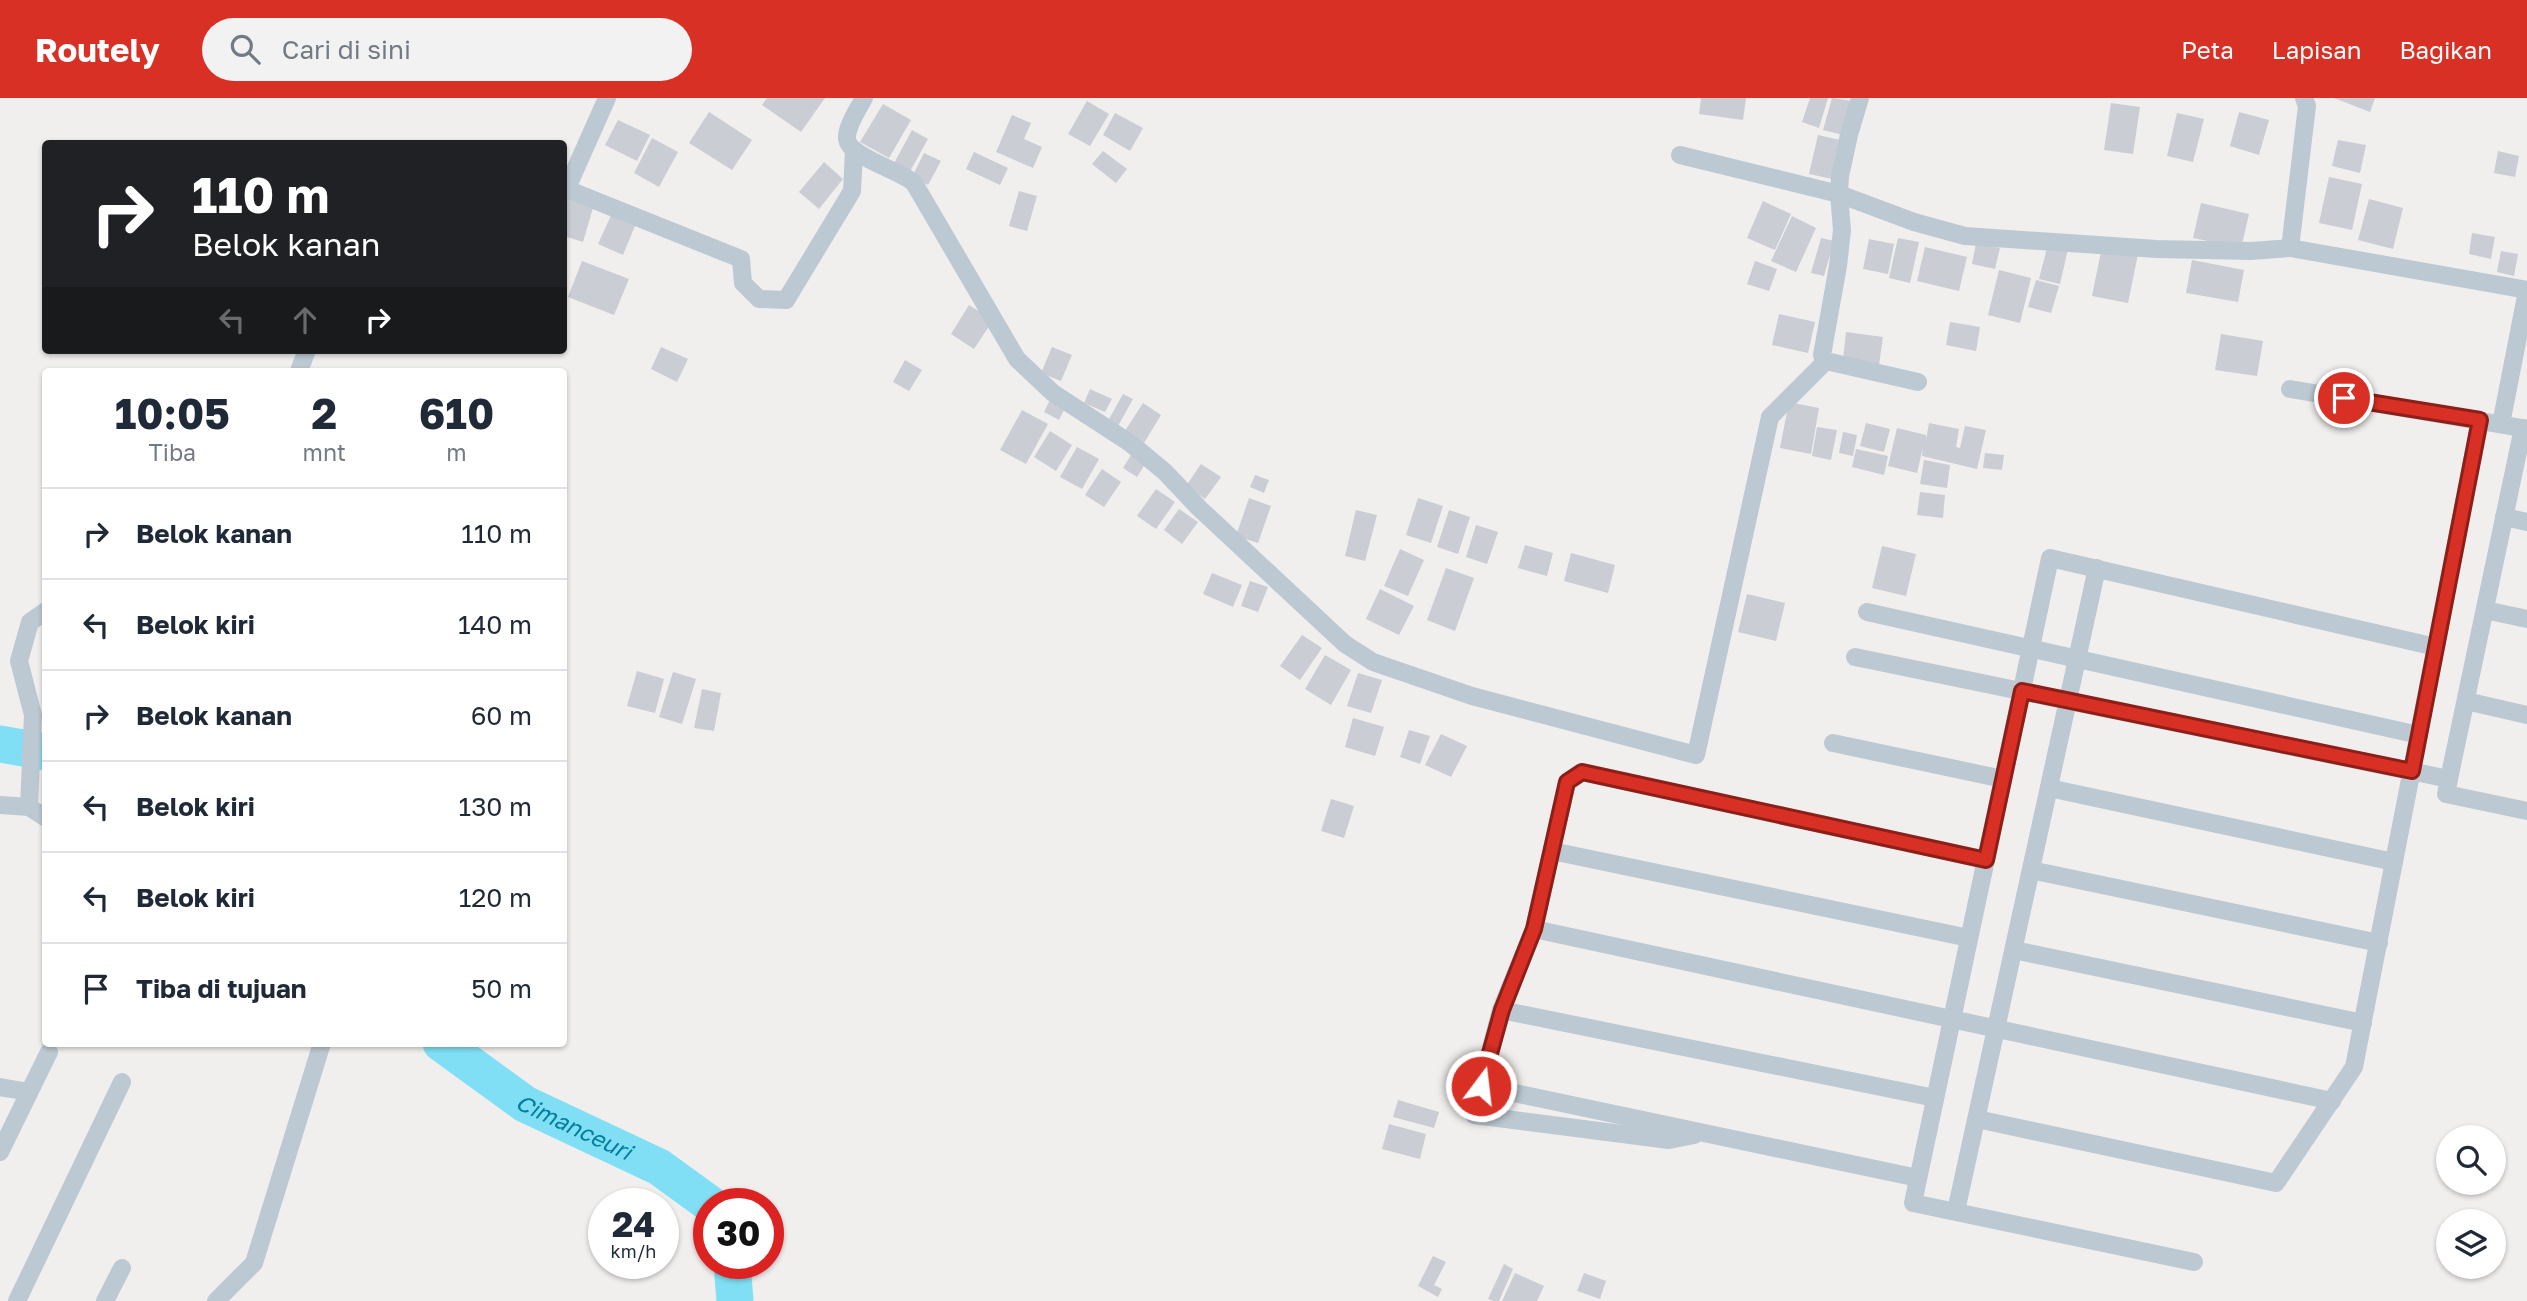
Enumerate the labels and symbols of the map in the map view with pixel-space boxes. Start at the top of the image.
pin [2314,368,2374,428]
position arrow [1444,1049,1518,1123]
water label: Cimanceuri [511,1087,639,1166]
speed limit sign: 30 [693,1188,784,1279]

